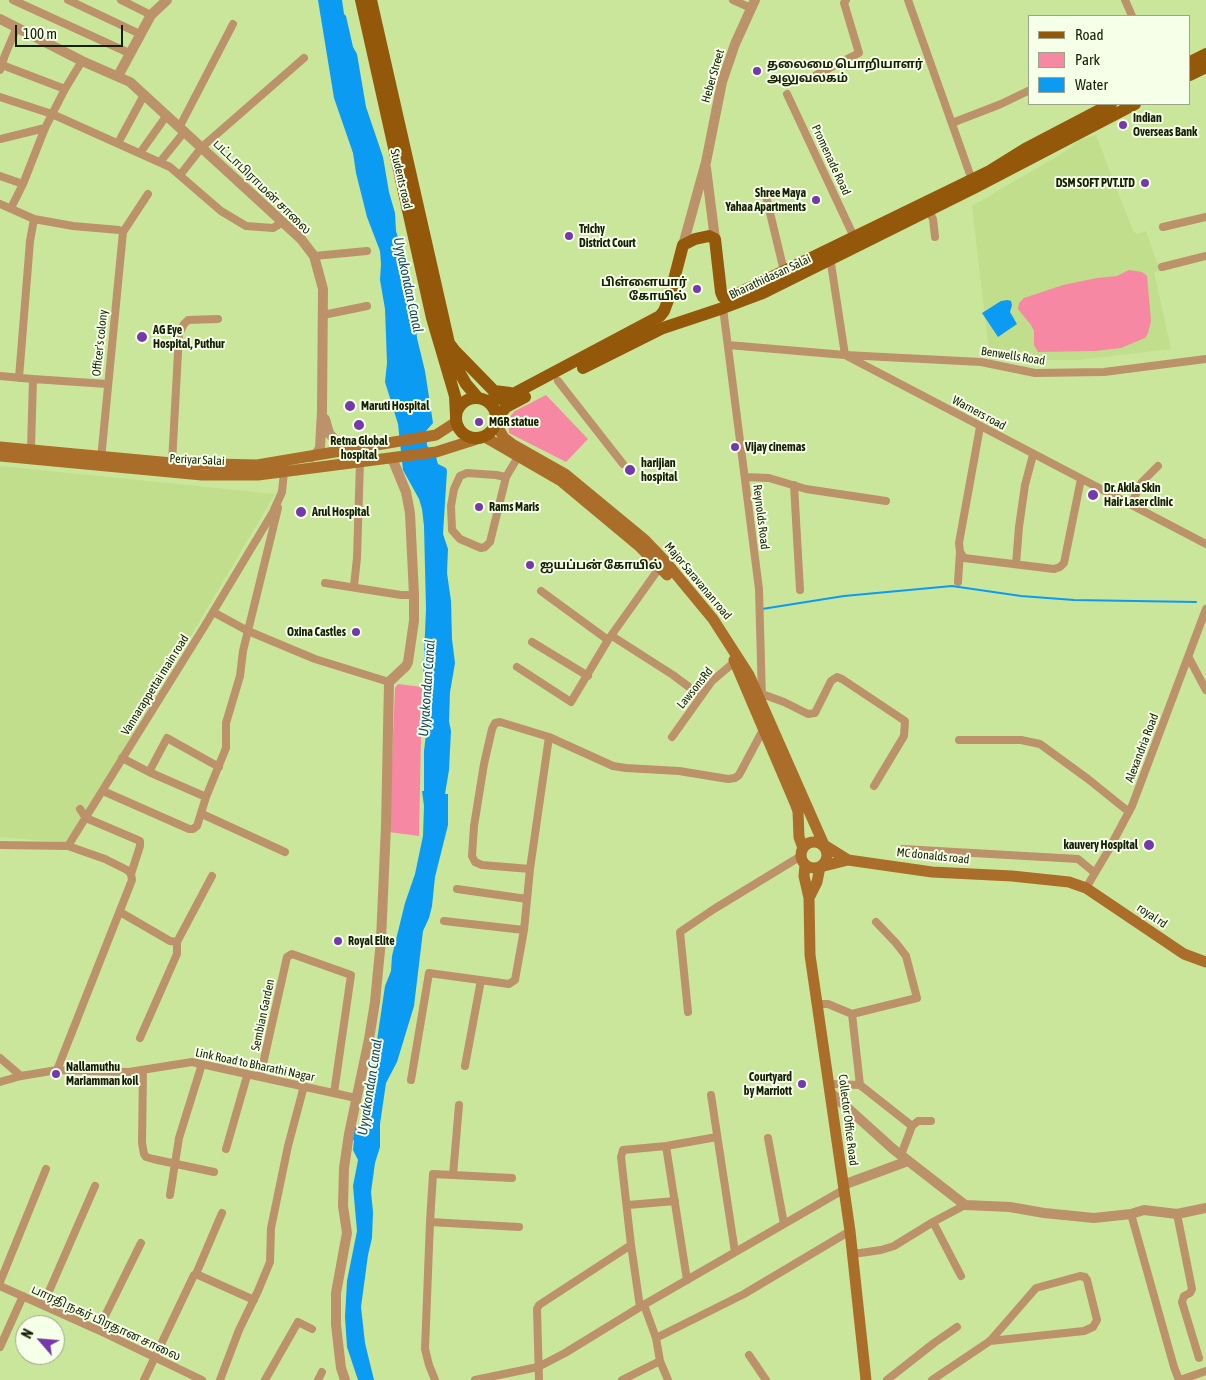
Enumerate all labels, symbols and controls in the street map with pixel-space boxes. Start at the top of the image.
scale bar [18,15,125,47]
legend [1028,15,1191,105]
text: 100 m [23,25,57,42]
text: Road [1075,26,1104,43]
street label: Heber Street [698,48,728,104]
text: Park [1075,51,1100,68]
place label: தலைமை பொறியாளர் அலுவலகம் [767,57,923,85]
marker: தலைமை பொறியாளர் அலுவலகம் [751,65,763,77]
text: Water [1075,76,1108,93]
place label: Indian Overseas Bank [1133,111,1197,139]
marker: Indian Overseas Bank [1117,119,1129,131]
street label: Promenade Road [808,122,854,198]
street label: பட்டாபிராமன் சாலை [210,137,314,237]
street label: Students road [387,148,415,210]
place label: DSM SOFT PVT.LTD [1056,176,1135,190]
marker: DSM SOFT PVT.LTD [1139,177,1151,189]
place label: Shree Maya Yahaa Apartments [726,186,806,214]
marker: Shree Maya Yahaa Apartments [810,194,822,206]
place label: Trichy District Court [579,222,636,250]
marker: Trichy District Court [563,230,575,242]
water label: Uyyakondan Canal [390,236,426,334]
street label: Bharathidasan Salai [727,252,813,302]
place label: பிள்ளையார் கோயில் [601,275,687,303]
marker: பிள்ளையார் கோயில் [691,283,703,295]
street label: Officer's colony [89,309,111,377]
place label: AG Eye Hospital, Puthur [153,323,225,351]
marker: AG Eye Hospital, Puthur [135,330,149,344]
street label: Benwells Road [980,344,1046,368]
street label: Warners road [950,393,1008,433]
marker: Maruti Hospital [343,399,357,413]
place label: Maruti Hospital [361,399,429,413]
place label: MGR statue [489,415,539,429]
marker: MGR statue [473,416,485,428]
marker: Retna Global hospital [352,418,366,432]
place label: Retna Global hospital [330,434,388,462]
place label: Vijay cinemas [745,440,805,454]
marker: Vijay cinemas [729,441,741,453]
street label: Periyar Salai [169,451,225,469]
place label: harijian hospital [641,456,677,484]
marker: harijian hospital [623,463,637,477]
place label: Dr. Akila Skin Hair Laser clinic [1104,481,1173,509]
street label: Reynolds Road [750,484,772,550]
marker: Dr. Akila Skin Hair Laser clinic [1086,488,1100,502]
place label: Rams Maris [489,500,539,514]
marker: Rams Maris [473,501,485,513]
marker: Arul Hospital [294,505,308,519]
place label: Arul Hospital [312,505,370,519]
street label: Major Saravanan road [661,539,735,623]
place label: ஐயப்பன் கோயில் [540,558,662,572]
marker: ஐயப்பன் கோயில் [524,559,536,571]
place label: Oxina Castles [287,625,346,639]
marker: Oxina Castles [350,626,362,638]
street label: Vannarappettai main road [118,632,192,738]
water label: Uyyakondan Canal [415,639,439,737]
street label: LawsonsRd [674,664,716,712]
street label: Alexandria Road [1122,712,1162,784]
place label: kauvery Hospital [1063,838,1138,852]
marker: kauvery Hospital [1142,838,1156,852]
street label: MC donalds road [896,845,970,867]
street label: royal rd [1134,901,1170,931]
place label: Royal Elite [348,934,395,948]
marker: Royal Elite [332,935,344,947]
street label: Sembian Garden [248,978,278,1052]
water label: Uyyakondan Canal [354,1038,386,1136]
street label: Link Road to Bharathi Nagar [194,1045,316,1085]
place label: Nallamuthu Mariamman koil [66,1060,138,1088]
marker: Nallamuthu Mariamman koil [50,1068,62,1080]
place label: Courtyard by Marriott [744,1070,792,1098]
street label: Collector Office Road [835,1073,861,1167]
marker: Courtyard by Marriott [796,1078,808,1090]
street label: பாரதி நகர் பிரதான சாலை [29,1282,183,1364]
north arrow [15,1315,65,1365]
text: N [19,1326,37,1341]

